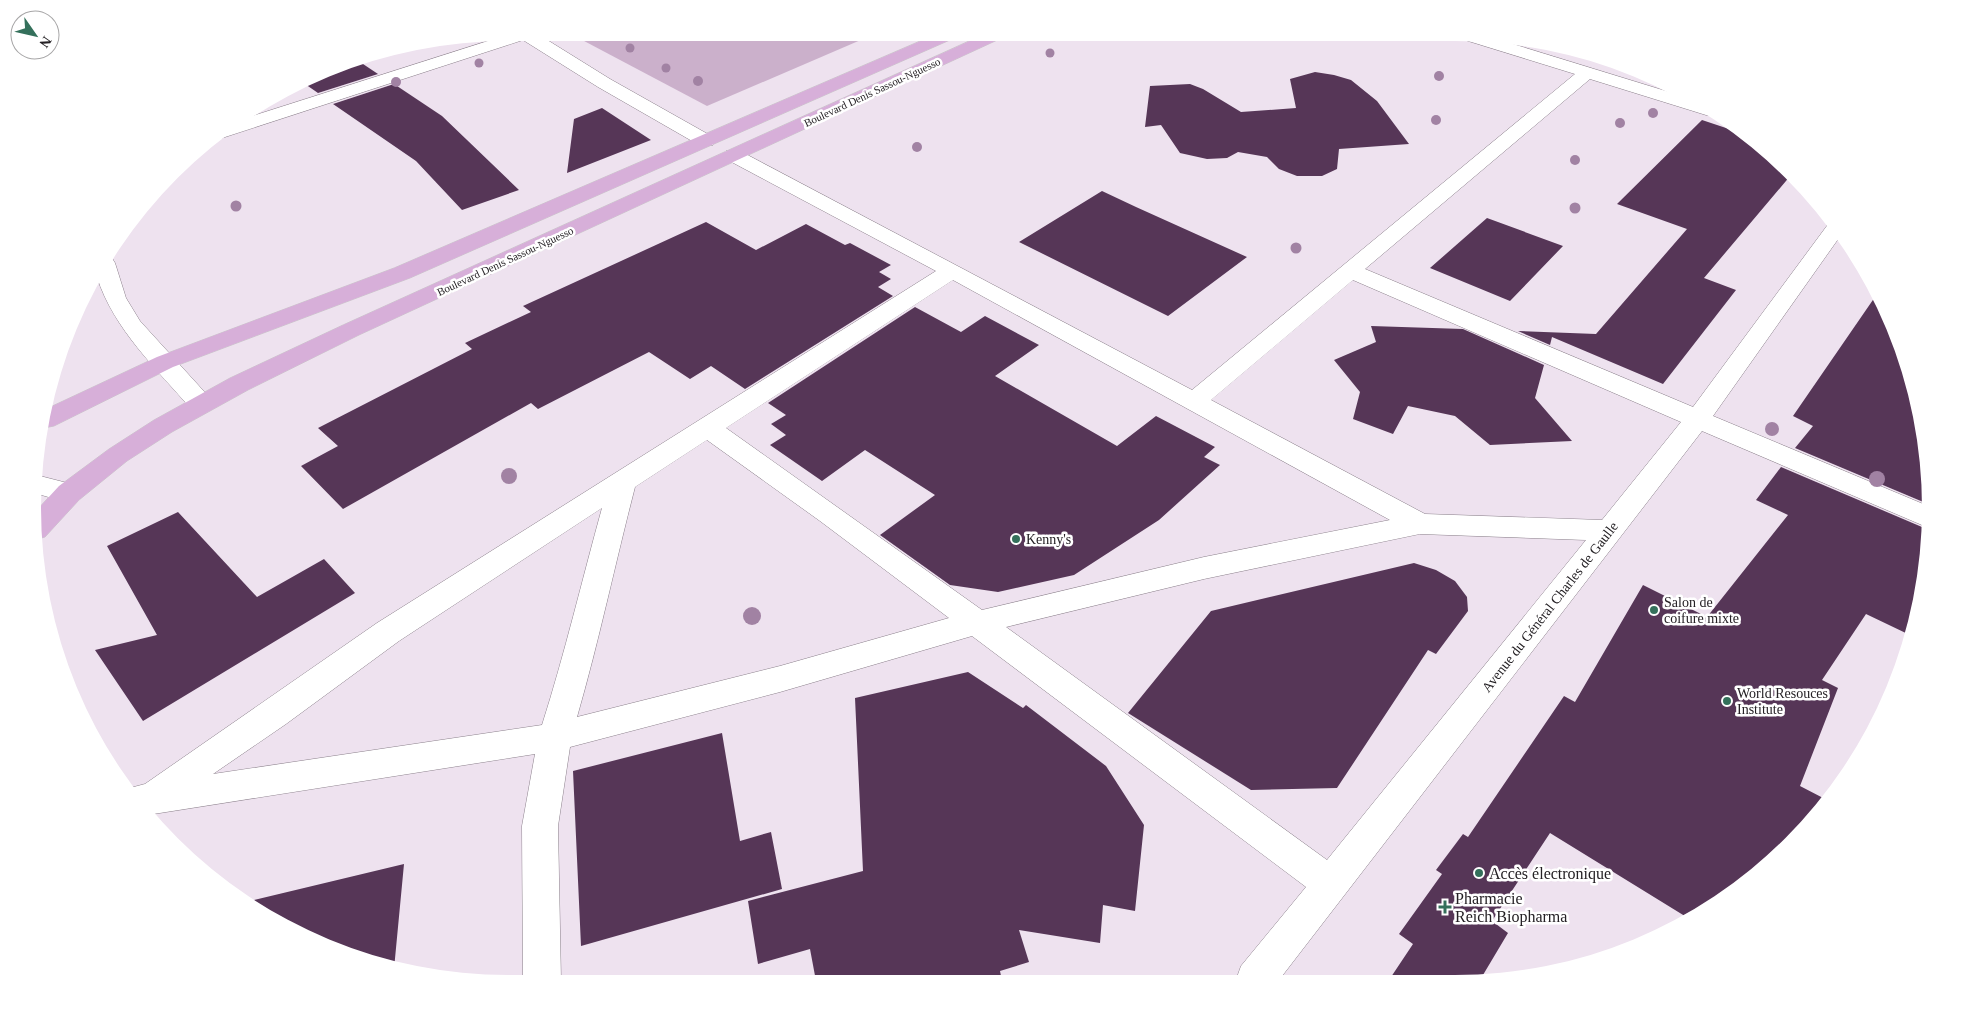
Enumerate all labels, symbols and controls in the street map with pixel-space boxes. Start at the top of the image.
north arrow [10,10,60,60]
text: N [36,34,54,50]
street label: Boulevard Denis Sassou-Nguesso [802,55,943,129]
street label: Boulevard Denis Sassou-Nguesso [435,224,576,298]
street label: Avenue du Général Charles de Gaulle [1479,519,1621,695]
place label: Kenny's [1026,532,1071,547]
marker: Kenny's [1010,533,1022,545]
place label: Salon de coifure mixte [1664,595,1739,626]
marker: Salon de coifure mixte [1648,604,1660,616]
place label: World Resouces Institute [1737,686,1828,717]
marker: World Resouces Institute [1721,695,1733,707]
place label: Accès électronique [1489,865,1611,883]
marker: Accès électronique [1473,867,1485,879]
place label: Pharmacie Reich Biopharma [1455,890,1567,926]
marker: Pharmacie Reich Biopharma [1439,901,1451,913]

